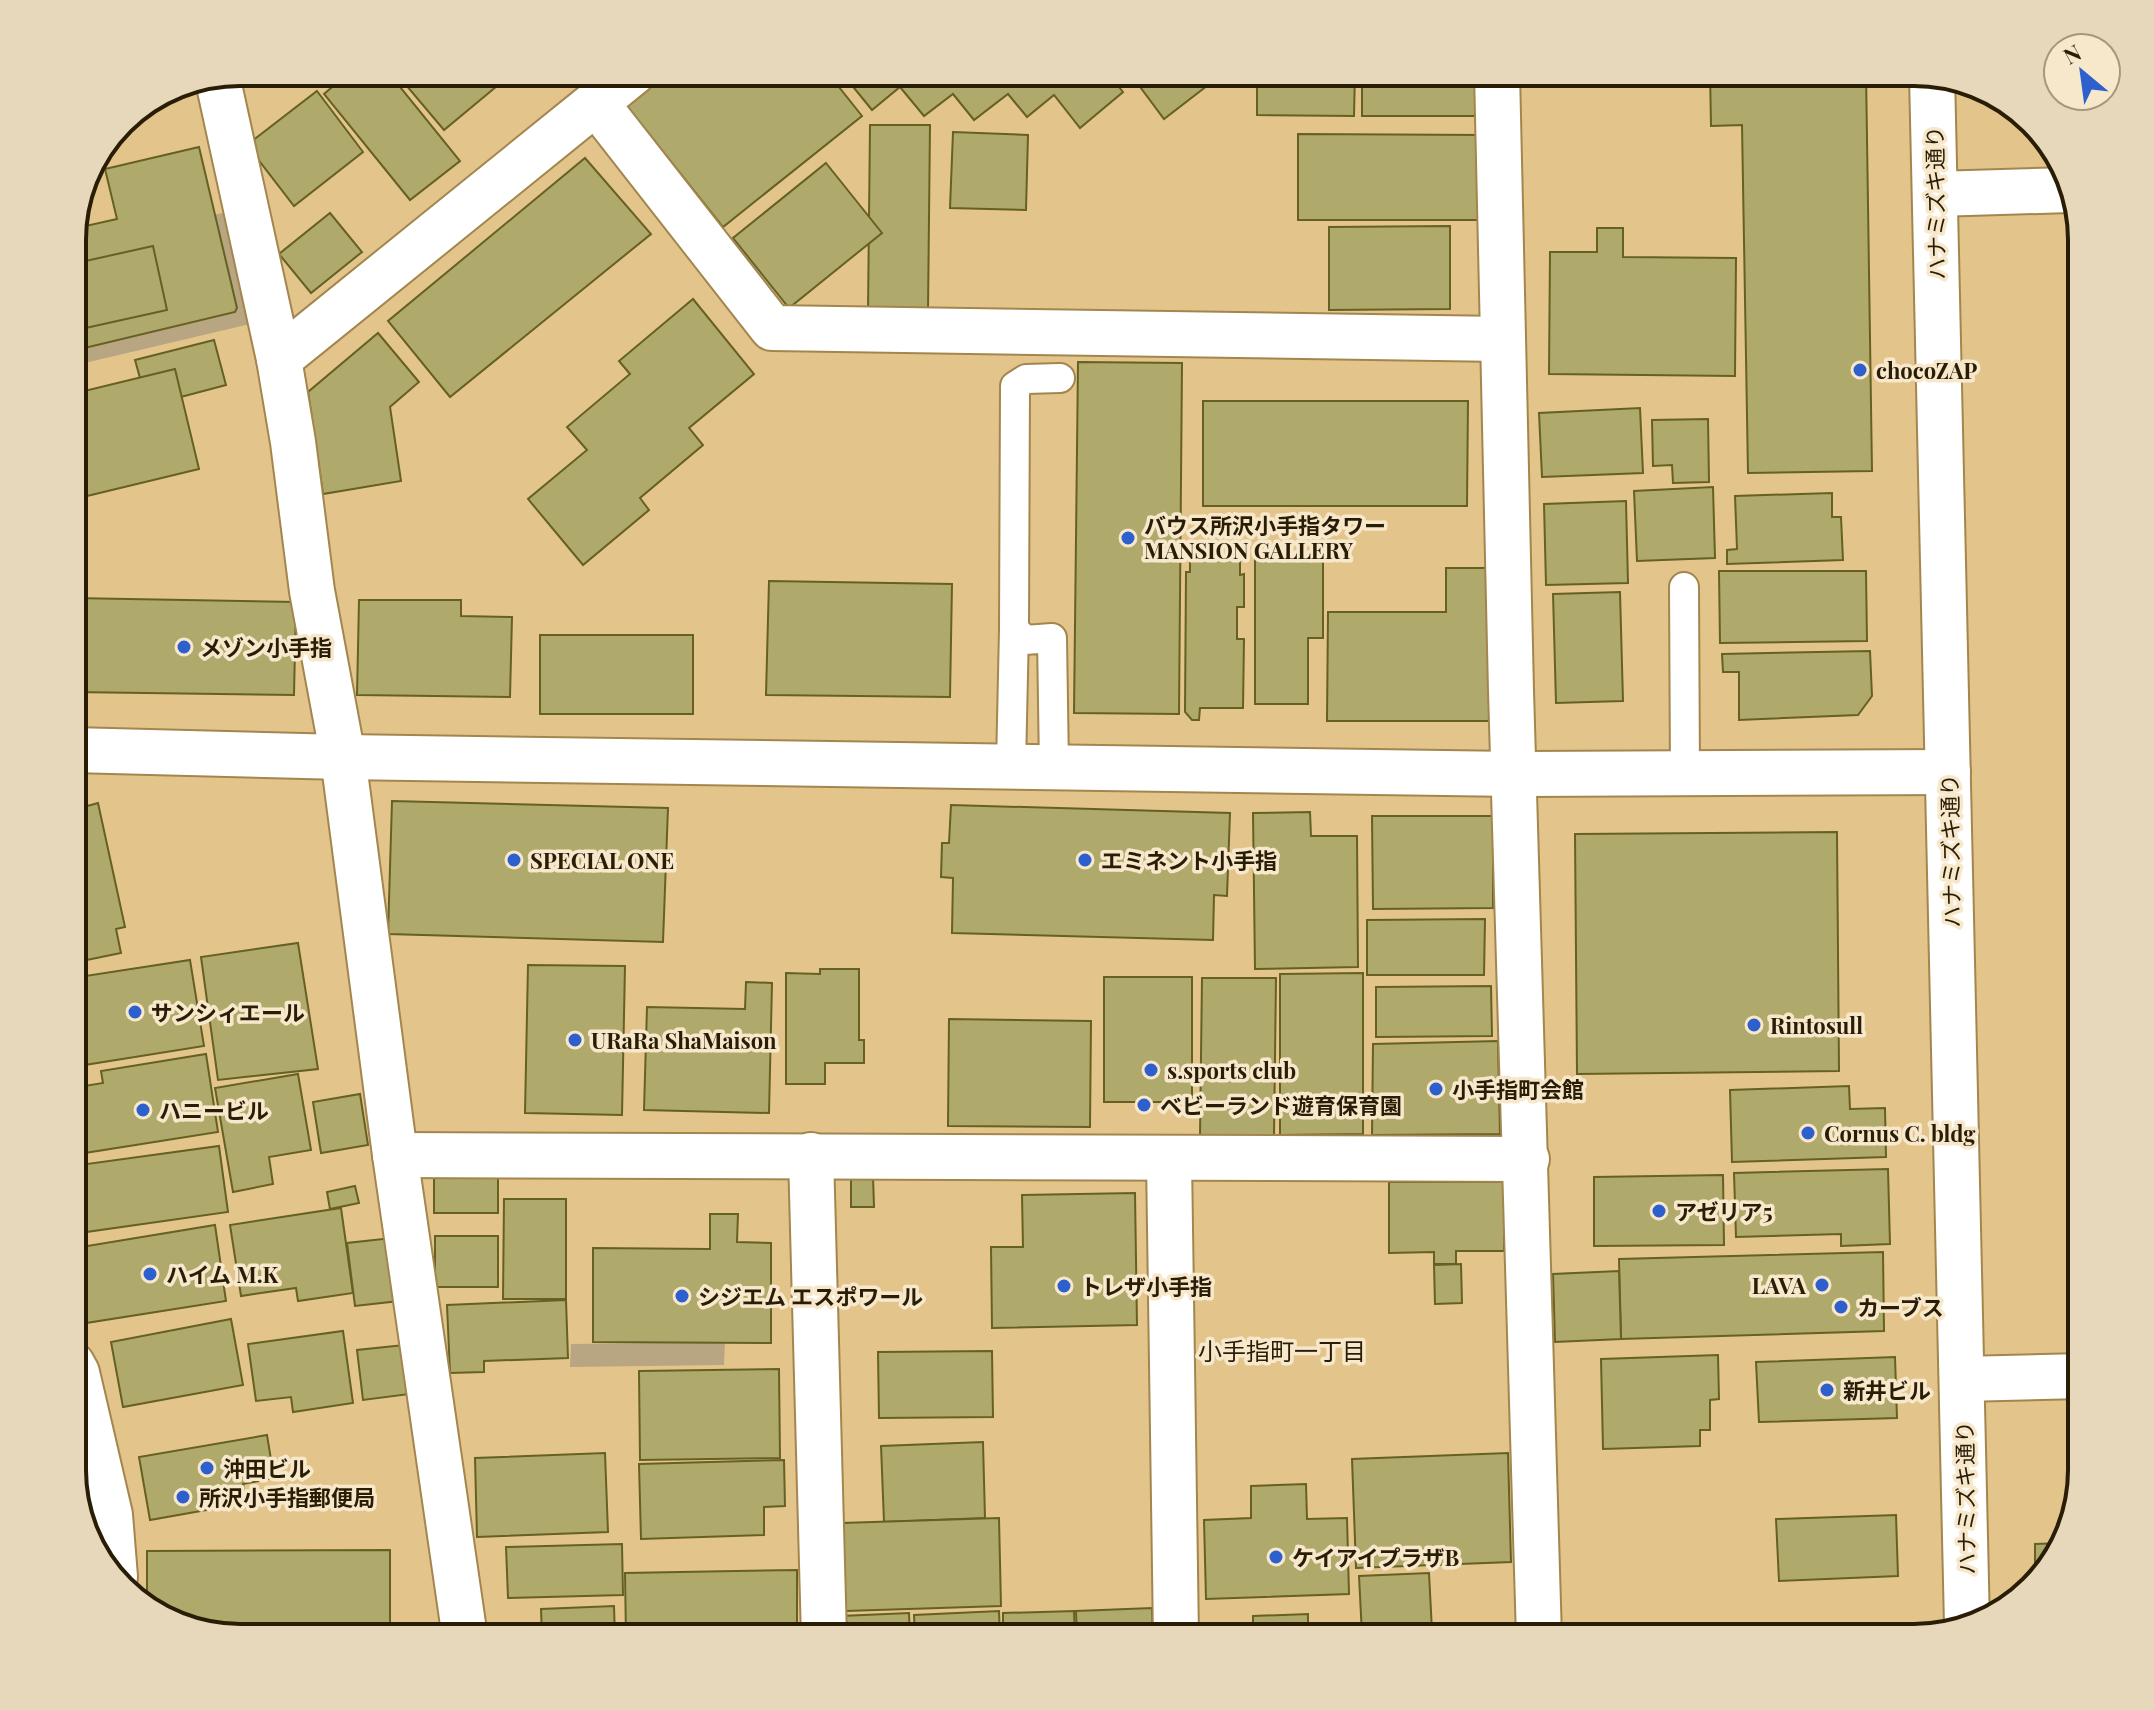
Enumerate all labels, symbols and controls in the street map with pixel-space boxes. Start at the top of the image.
north arrow [2042,32,2122,112]
text: N [2058,37,2086,71]
street label: ハナミズキ通り [1919,126,1951,280]
place label: chocoZAP [1876,355,1977,385]
marker: chocoZAP [1851,361,1869,379]
place label: バウス所沢小手指タワー MANSION GALLERY [1144,510,1386,565]
marker: バウス所沢小手指タワー MANSION GALLERY [1119,529,1137,547]
place label: メゾン小手指 [200,632,332,662]
marker: メゾン小手指 [175,638,193,656]
street label: ハナミズキ通り [1934,774,1966,928]
place label: SPECIAL ONE [530,845,674,875]
place label: エミネント小手指 [1101,845,1277,875]
marker: SPECIAL ONE [505,851,523,869]
marker: エミネント小手指 [1076,851,1094,869]
place label: サンシィエール [151,997,305,1027]
marker: サンシィエール [126,1003,144,1021]
place label: Rintosull [1770,1010,1863,1040]
marker: Rintosull [1745,1016,1763,1034]
place label: URaRa ShaMaison [591,1025,777,1055]
marker: URaRa ShaMaison [566,1031,584,1049]
place label: s.sports club [1167,1055,1296,1085]
marker: s.sports club [1142,1061,1160,1079]
place label: 小手指町会館 [1452,1074,1584,1104]
marker: 小手指町会館 [1427,1080,1445,1098]
place label: ベビーランド遊育保育園 [1160,1090,1402,1120]
place label: ハニービル [159,1095,269,1125]
marker: ベビーランド遊育保育園 [1135,1096,1153,1114]
marker: ハニービル [134,1101,152,1119]
place label: Cornus C. bldg [1824,1118,1976,1148]
marker: Cornus C. bldg [1799,1124,1817,1142]
place label: アゼリア5 [1675,1196,1773,1226]
marker: アゼリア5 [1650,1202,1668,1220]
place label: ハイム M.K [166,1259,279,1289]
marker: ハイム M.K [141,1265,159,1283]
place label: LAVA [1752,1270,1806,1300]
place label: トレザ小手指 [1080,1271,1212,1301]
marker: LAVA [1813,1276,1831,1294]
marker: トレザ小手指 [1055,1277,1073,1295]
place label: シジエム エスポワール [698,1281,923,1311]
marker: シジエム エスポワール [673,1287,691,1305]
place label: カーブス [1857,1292,1944,1322]
marker: カーブス [1832,1298,1850,1316]
district label: 小手指町一丁目 [1198,1334,1366,1366]
place label: 新井ビル [1843,1375,1931,1405]
marker: 新井ビル [1818,1381,1836,1399]
street label: ハナミズキ通り [1949,1421,1981,1575]
place label: 沖田ビル [223,1453,311,1483]
marker: 沖田ビル [198,1459,216,1477]
place label: 所沢小手指郵便局 [199,1482,375,1512]
marker: 所沢小手指郵便局 [174,1488,192,1506]
place label: ケイアイプラザB [1292,1542,1459,1572]
marker: ケイアイプラザB [1267,1548,1285,1566]

